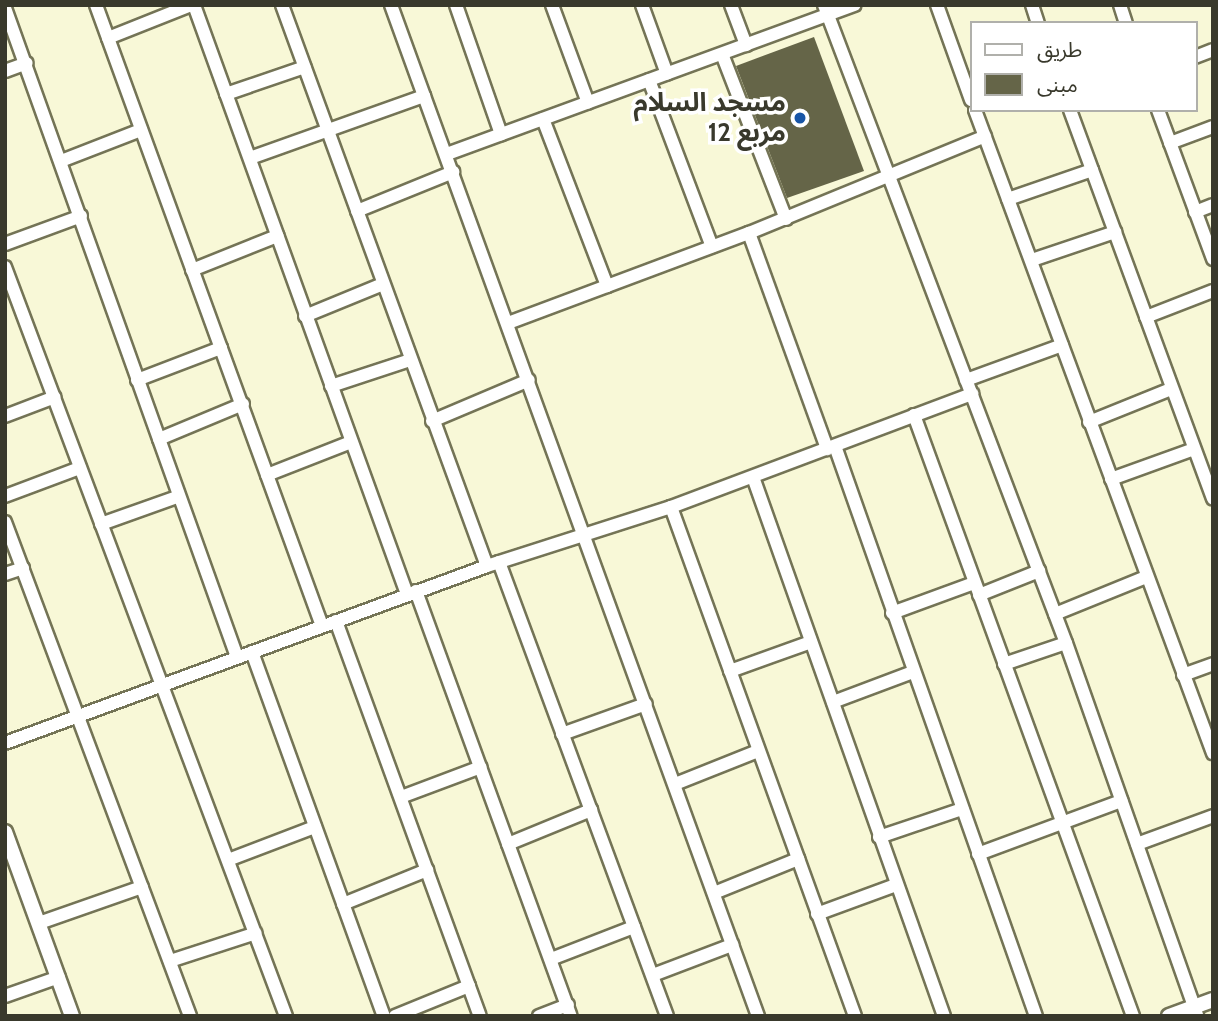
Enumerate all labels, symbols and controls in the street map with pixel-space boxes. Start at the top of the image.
legend [970,21,1197,112]
text: طريق [1037,37,1082,62]
text: مبنى [1037,72,1078,97]
place label: مسجد السلام مربع 12 [633,87,786,148]
marker: مسجد السلام مربع 12 [792,110,808,126]

